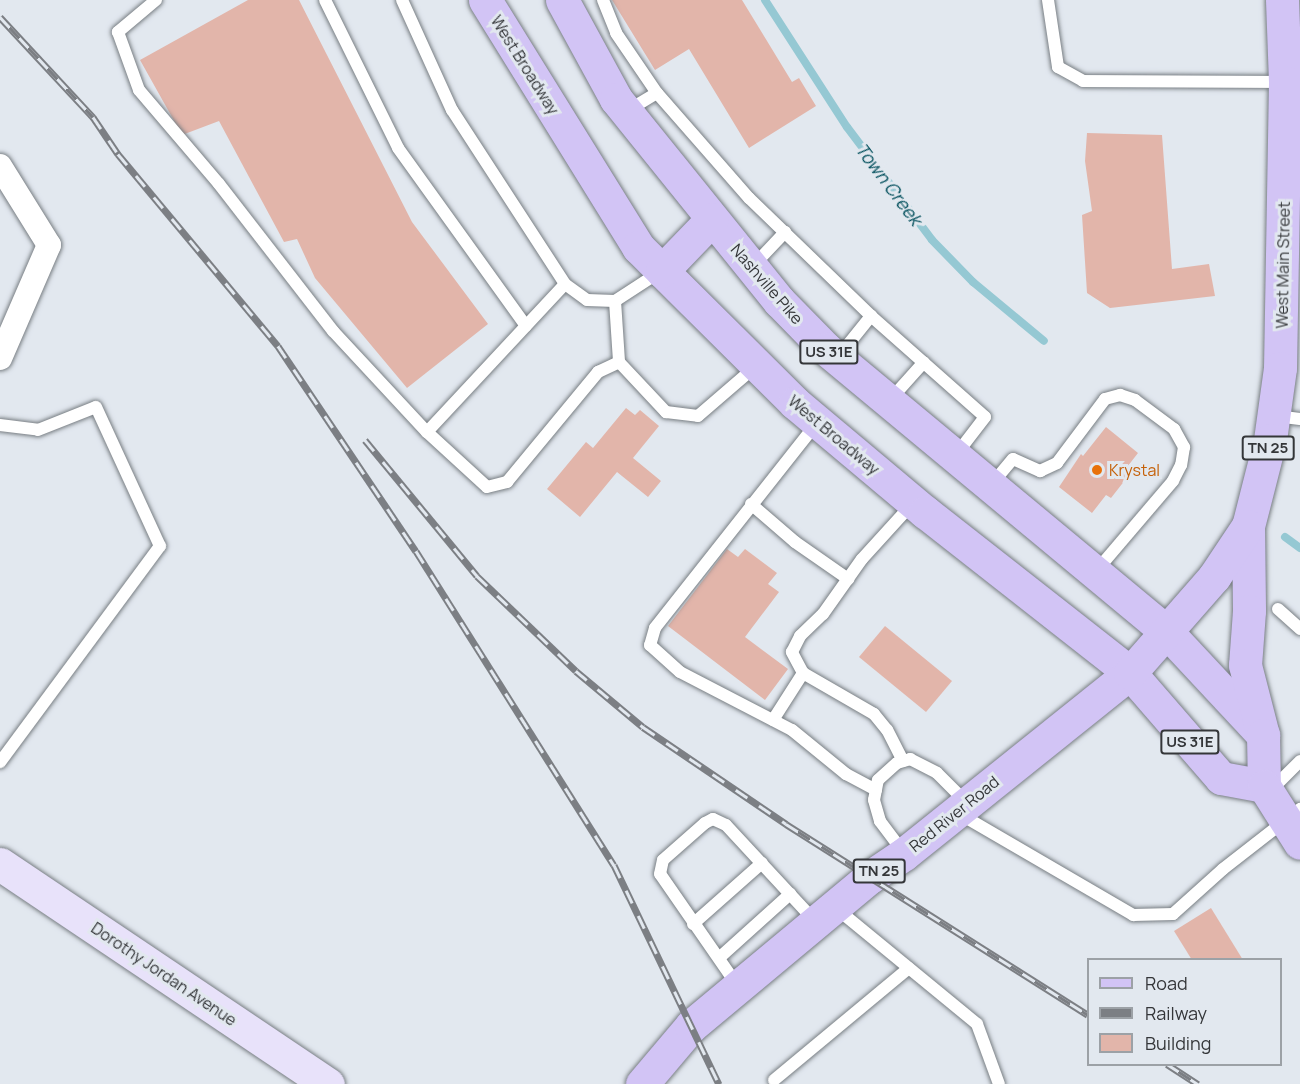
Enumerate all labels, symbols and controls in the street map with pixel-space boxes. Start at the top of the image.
street label: West Broadway [487,12,563,118]
water label: Town Creek [851,139,927,229]
street label: West Main Street [1272,201,1294,329]
street label: Nashville Pike [727,240,807,328]
road number: US 31E [799,340,859,364]
street label: West Broadway [784,391,884,479]
road number: TN 25 [1241,436,1295,460]
place label: Krystal [1109,460,1160,480]
marker: Krystal [1090,463,1104,477]
road number: US 31E [1160,730,1220,754]
street label: Red River Road [905,772,1003,856]
road number: TN 25 [852,859,906,883]
street label: Dorothy Jordan Avenue [88,918,240,1030]
legend [1087,958,1282,1066]
text: Road [1145,971,1188,995]
text: Railway [1145,1001,1207,1025]
text: Building [1145,1031,1211,1055]

